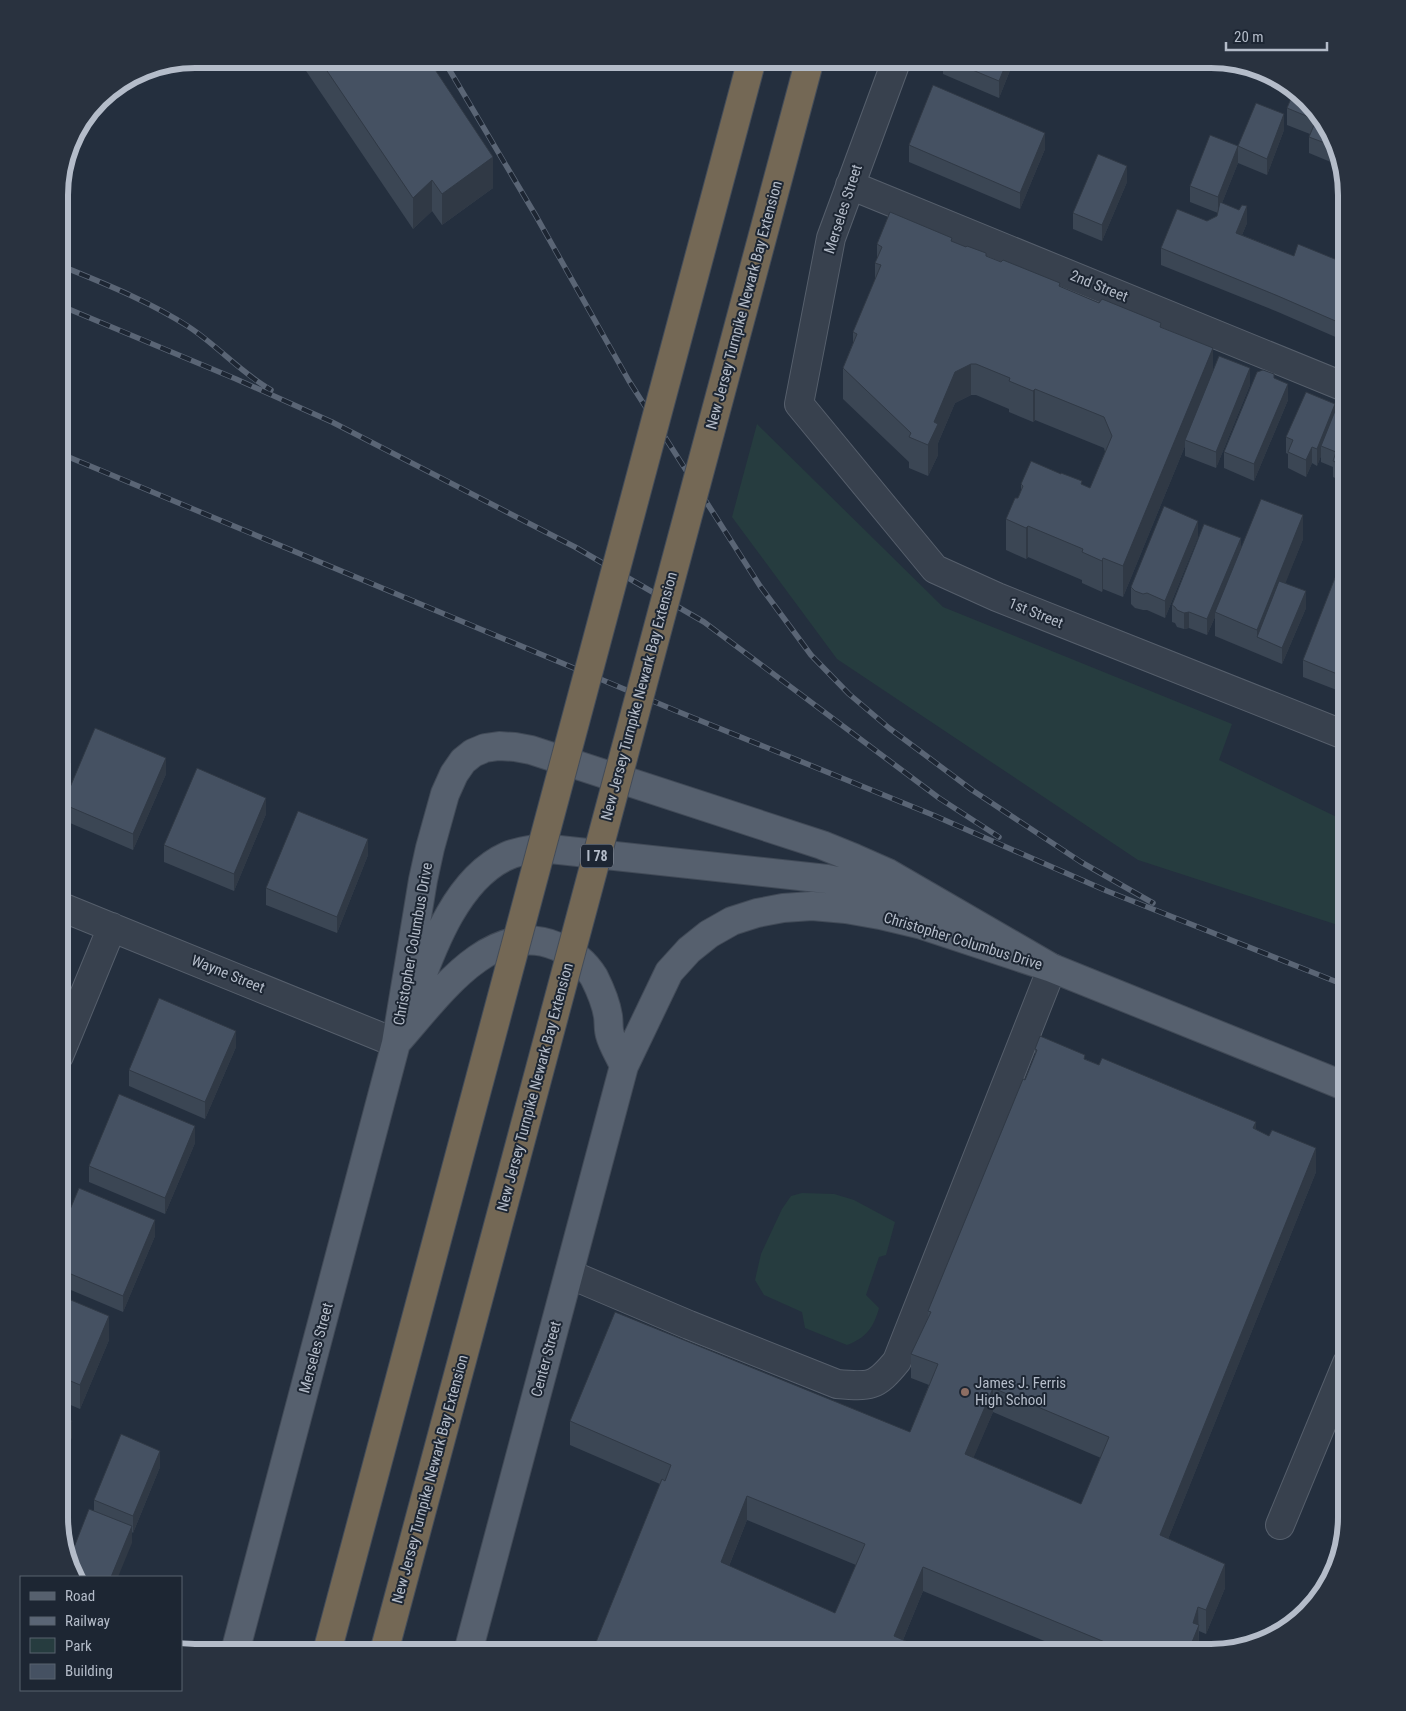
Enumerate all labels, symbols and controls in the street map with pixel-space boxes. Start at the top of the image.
scale bar [1226,20,1327,52]
text: 20 m [1234,28,1264,46]
street label: Merseles Street [820,162,866,256]
street label: New Jersey Turnpike Newark Bay Extension [702,179,786,431]
street label: 2nd Street [1067,266,1131,306]
street label: New Jersey Turnpike Newark Bay Extension [597,570,681,822]
street label: 1st Street [1006,594,1066,632]
road number: I 78 [581,844,613,868]
street label: Christopher Columbus Drive [390,861,436,1027]
street label: Christopher Columbus Drive [881,908,1045,974]
street label: Wayne Street [189,951,267,997]
street label: New Jersey Turnpike Newark Bay Extension [493,961,577,1213]
street label: Merseles Street [295,1301,337,1395]
street label: Center Street [527,1319,565,1399]
street label: New Jersey Turnpike Newark Bay Extension [388,1353,472,1605]
place label: James J. Ferris High School [975,1374,1066,1409]
marker: James J. Ferris High School [959,1386,971,1398]
legend [20,1576,182,1691]
text: Road [65,1587,95,1605]
text: Railway [65,1612,110,1630]
text: Park [65,1637,92,1655]
text: Building [65,1662,113,1680]

